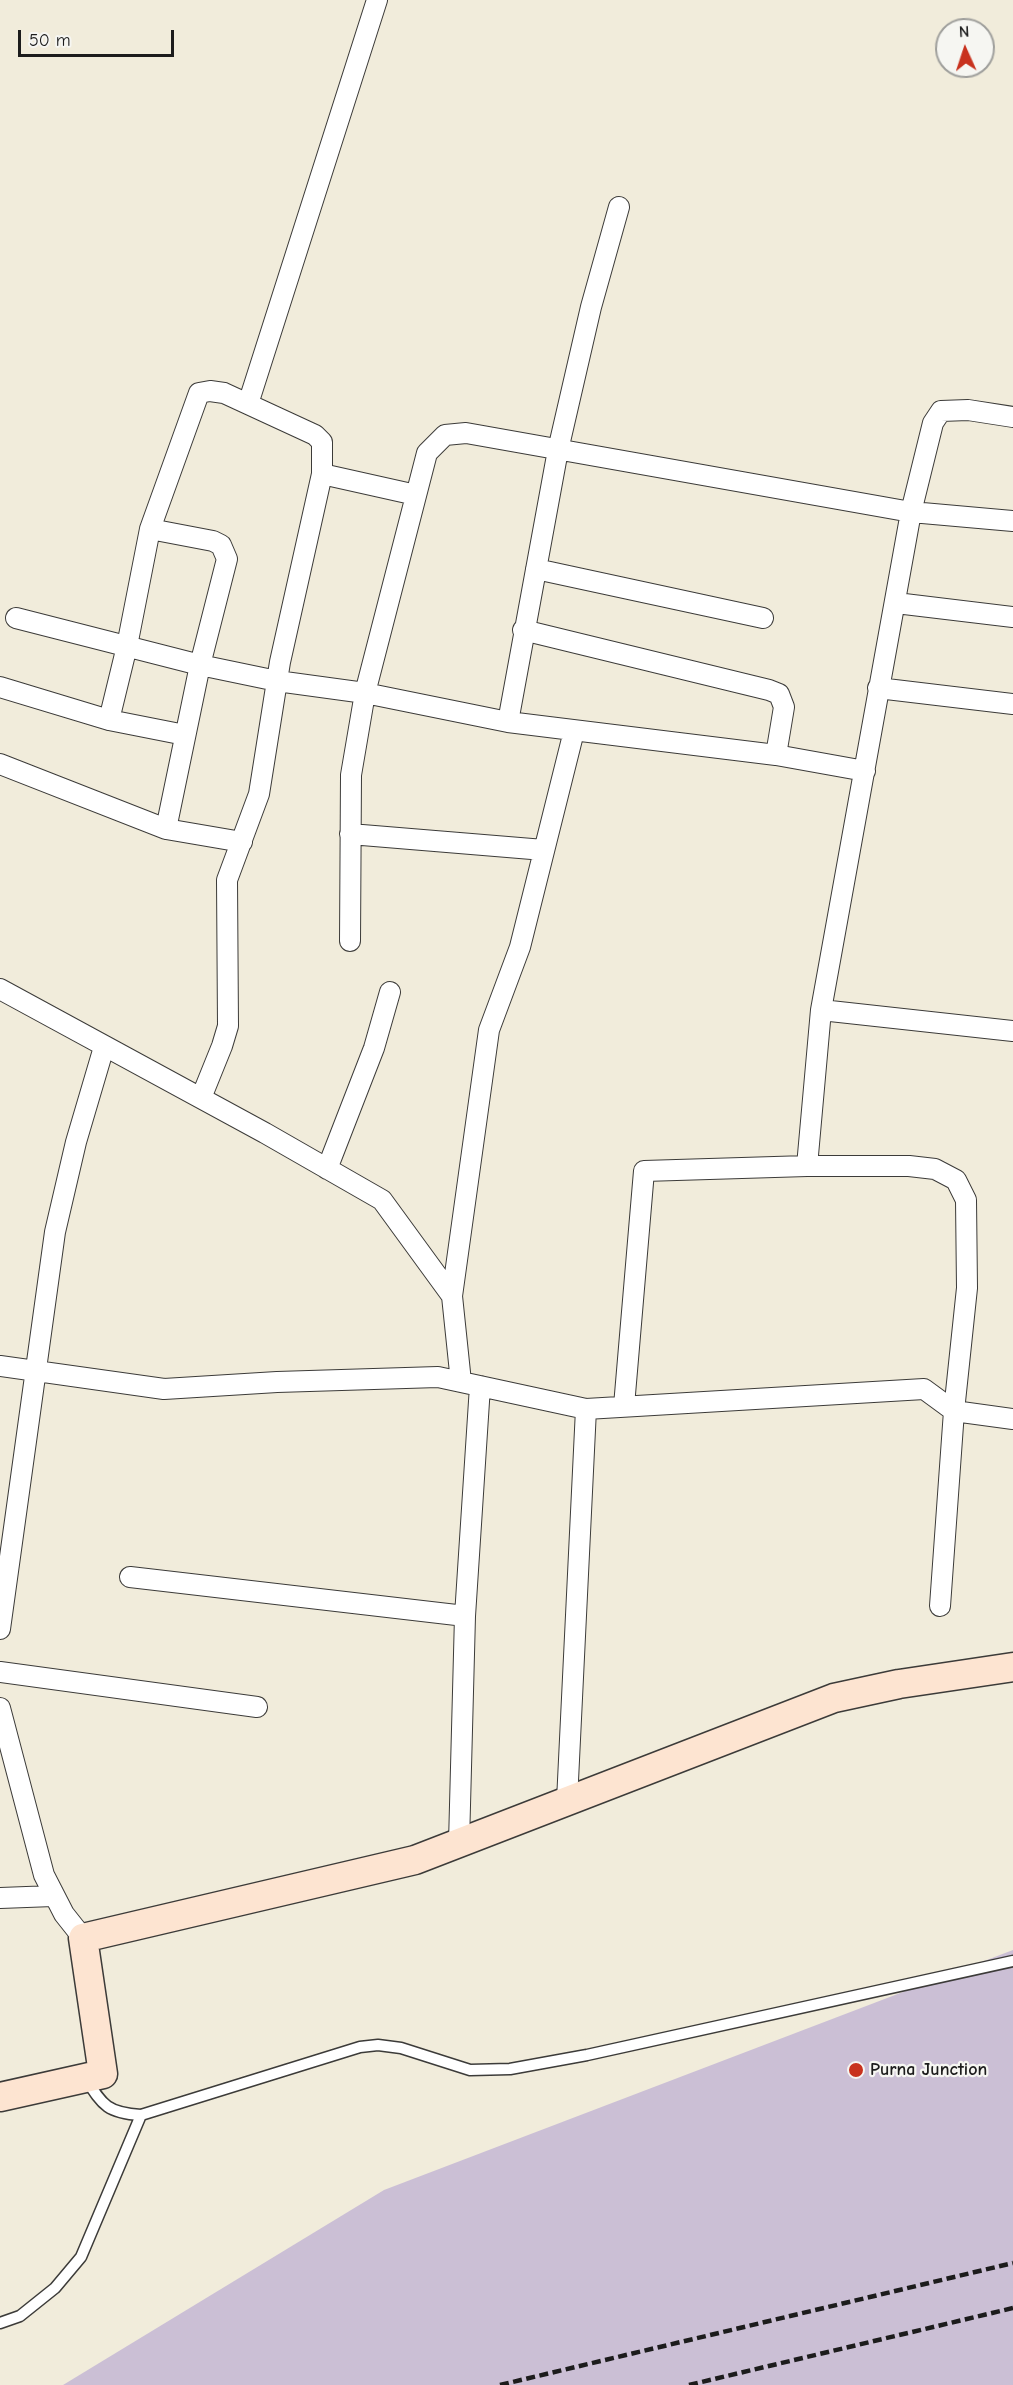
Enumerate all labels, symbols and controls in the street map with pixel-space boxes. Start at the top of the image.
scale bar [21,18,177,56]
north arrow [935,18,995,78]
text: N [958,23,970,41]
text: 50 m [29,30,71,51]
place label: Purna Junction [870,2059,987,2081]
marker: Purna Junction [847,2061,865,2079]

